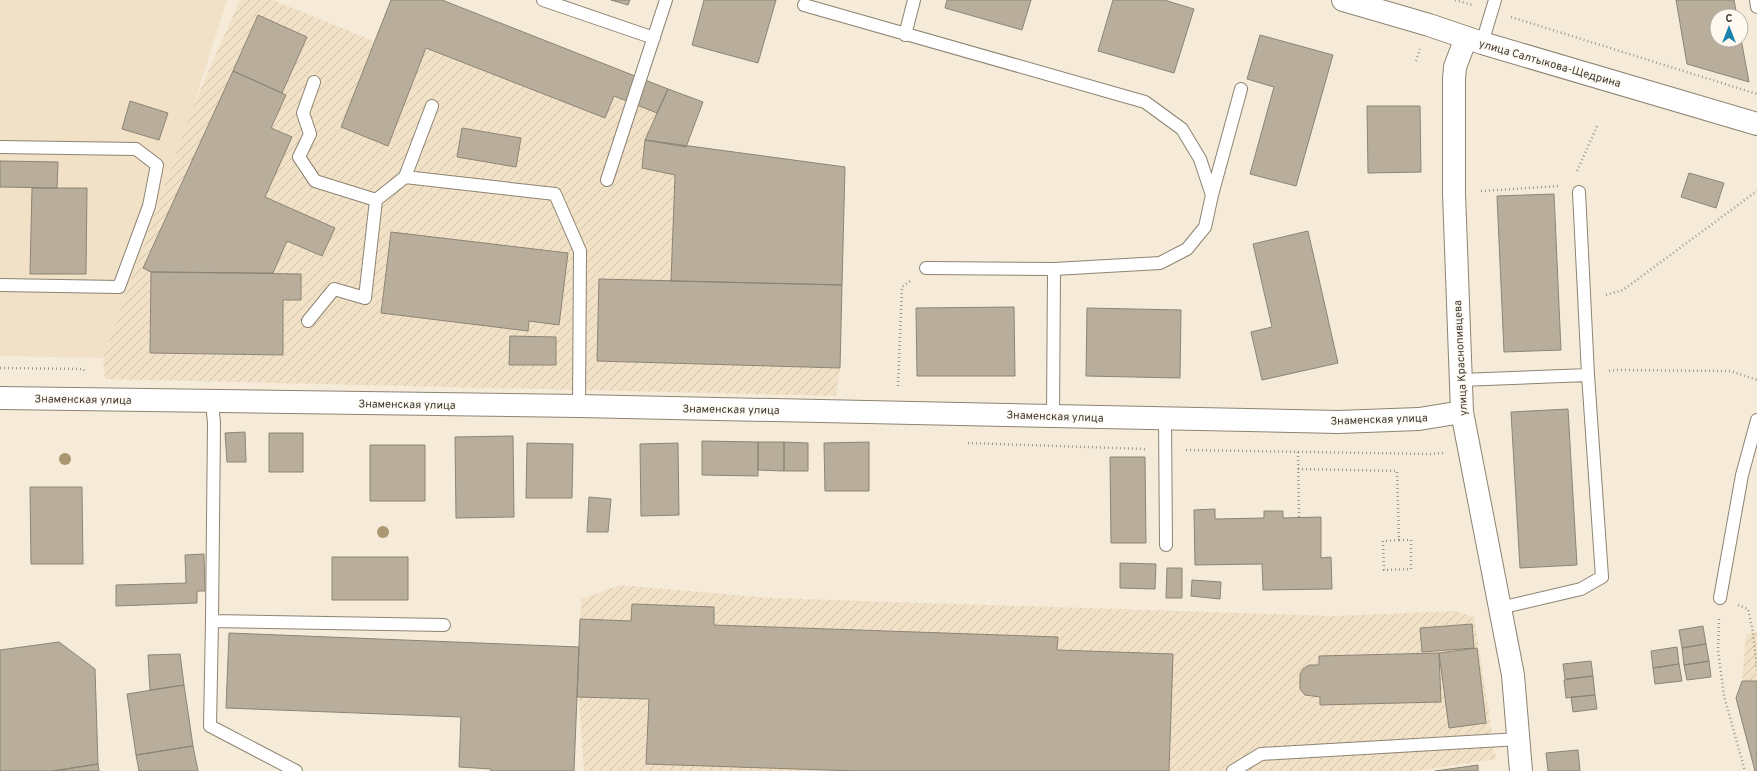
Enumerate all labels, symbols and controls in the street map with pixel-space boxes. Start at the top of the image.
north arrow [1709,8,1749,48]
text: С [1725,12,1733,26]
street label: улица Салтыкова-Щедрина [1477,37,1622,91]
street label: улица Краснопивцева [1451,299,1471,416]
street label: Знаменская улица [34,392,132,408]
street label: Знаменская улица [358,397,456,413]
street label: Знаменская улица [682,402,780,418]
street label: Знаменская улица [1006,408,1104,426]
street label: Знаменская улица [1330,411,1428,429]

